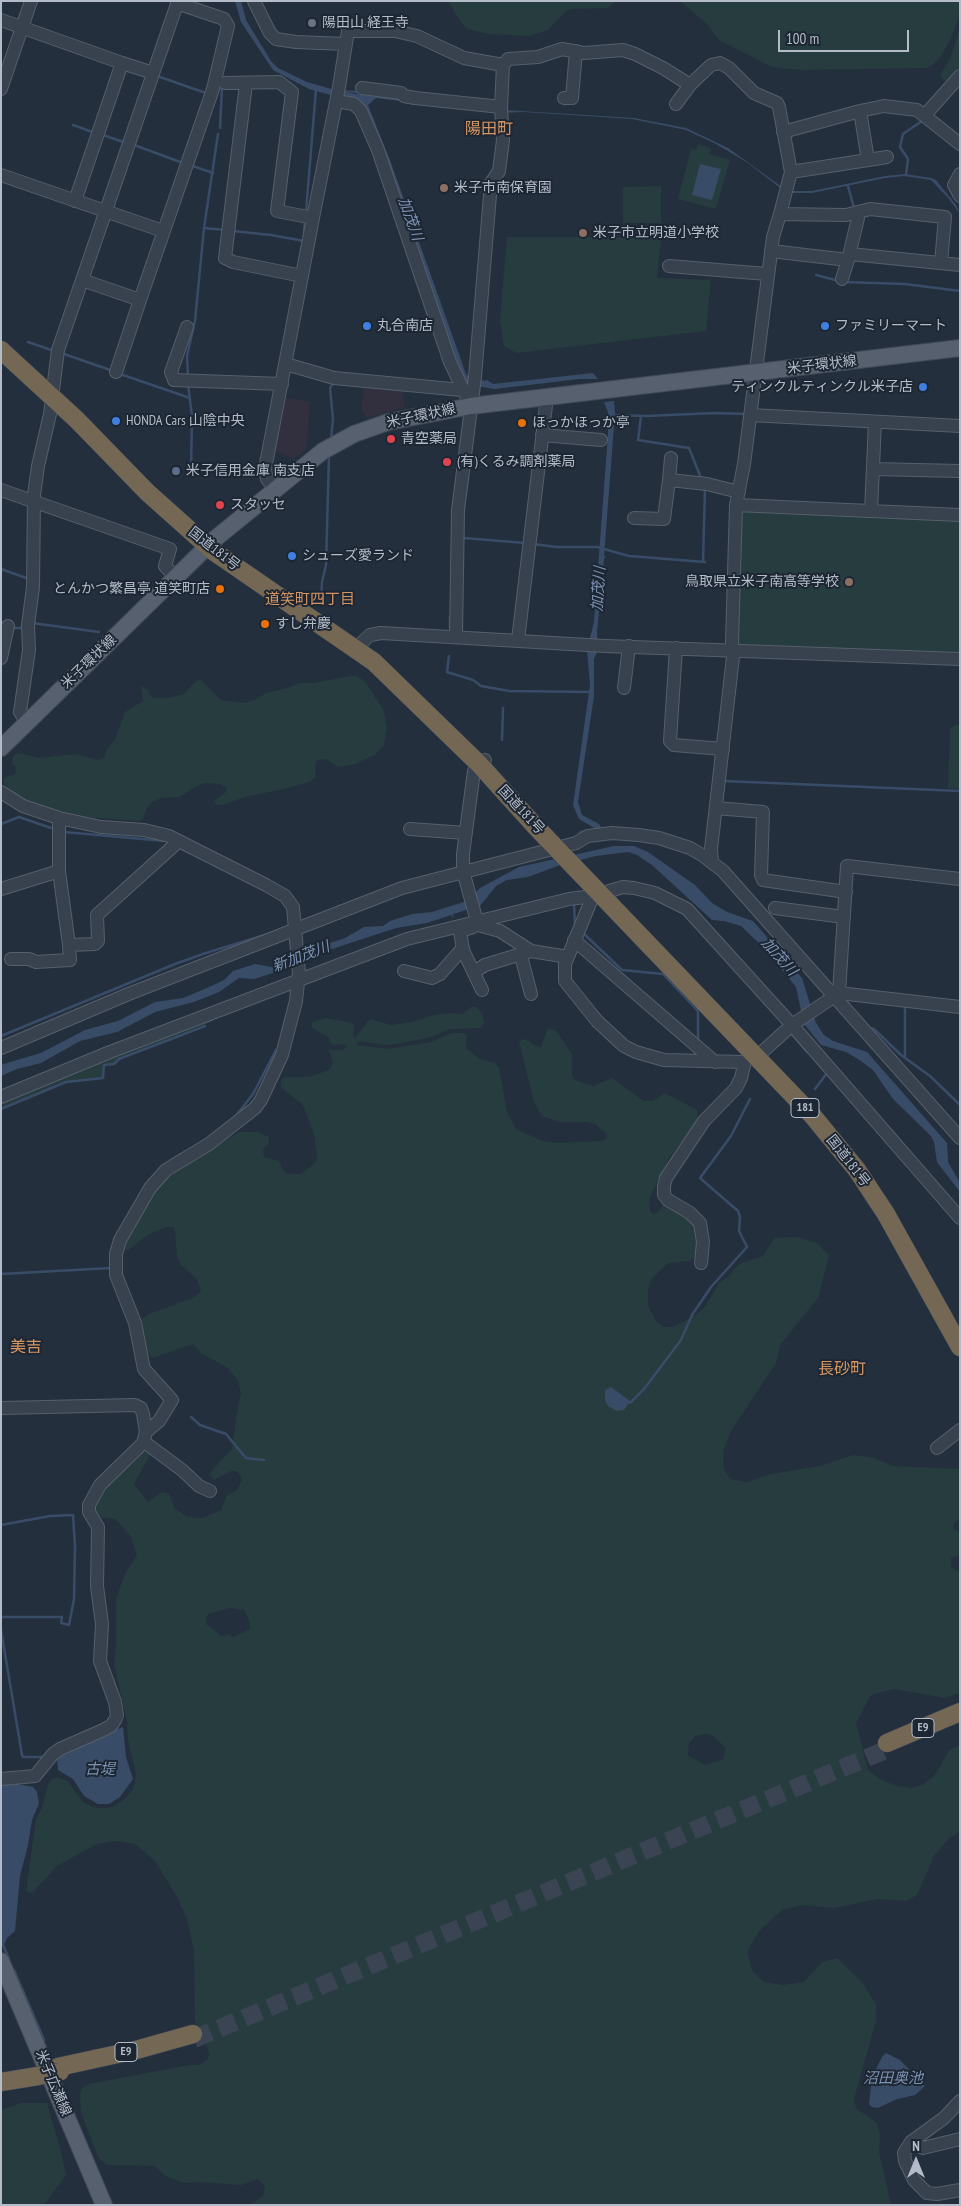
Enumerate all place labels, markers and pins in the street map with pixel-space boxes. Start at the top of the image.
place label: 陽田山 経王寺 [322,15,409,31]
marker: 陽田山 経王寺 [306,17,318,29]
place label: 米子市南保育園 [454,180,552,196]
marker: 米子市南保育園 [438,182,450,194]
place label: 米子市立明道小学校 [593,225,719,241]
marker: 米子市立明道小学校 [577,227,589,239]
place label: 丸合南店 [377,318,433,334]
place label: ファミリーマート [835,318,947,334]
marker: 丸合南店 [361,320,373,332]
marker: ファミリーマート [819,320,831,332]
place label: ティンクルティンクル米子店 [731,379,913,395]
marker: ティンクルティンクル米子店 [917,381,929,393]
place label: HONDA Cars 山陰中央 [126,413,245,429]
marker: HONDA Cars 山陰中央 [110,415,122,427]
place label: ほっかほっか亭 [532,415,630,431]
marker: ほっかほっか亭 [516,417,528,429]
place label: 青空薬局 [401,431,457,447]
marker: 青空薬局 [385,433,397,445]
place label: (有)くるみ調剤薬局 [457,454,576,470]
marker: (有)くるみ調剤薬局 [441,456,453,468]
place label: 米子信用金庫 南支店 [186,463,315,479]
marker: 米子信用金庫 南支店 [170,465,182,477]
place label: スタッセ [230,497,286,513]
marker: スタッセ [214,499,226,511]
place label: シューズ愛ランド [302,548,414,564]
marker: シューズ愛ランド [286,550,298,562]
place label: 鳥取県立米子南高等学校 [685,574,839,590]
marker: 鳥取県立米子南高等学校 [843,576,855,588]
place label: とんかつ繁昌亭 道笑町店 [53,581,210,597]
marker: とんかつ繁昌亭 道笑町店 [214,583,226,595]
place label: すし弁慶 [275,616,331,632]
marker: すし弁慶 [259,618,271,630]

